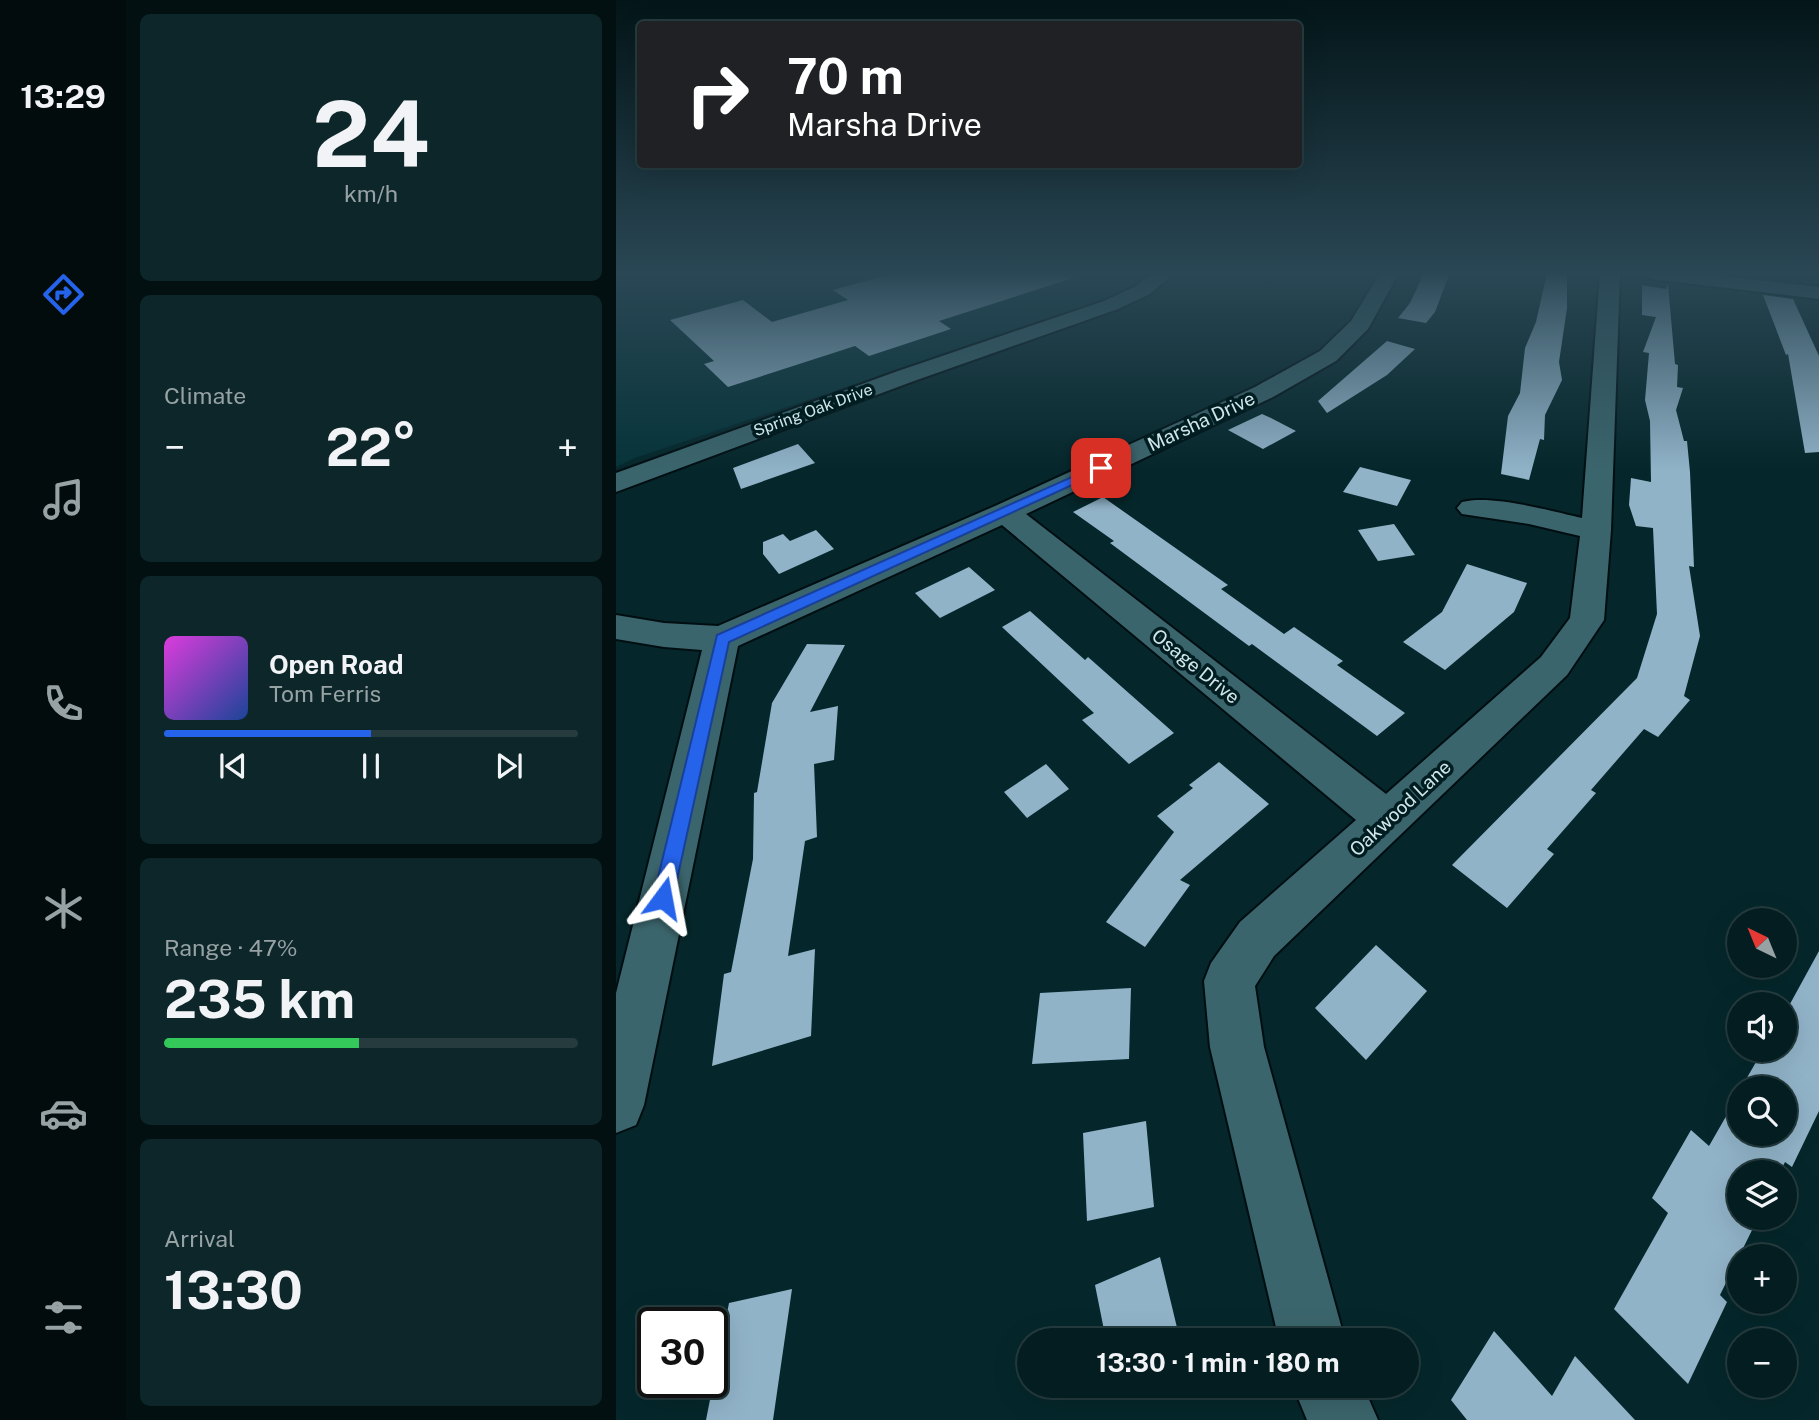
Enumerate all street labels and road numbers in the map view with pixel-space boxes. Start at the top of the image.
street label: Spring Oak Drive [751,380,875,440]
street label: Marsha Drive [1144,387,1258,455]
street label: Osage Drive [1148,624,1244,708]
street label: Oakwood Lane [1345,756,1455,860]

